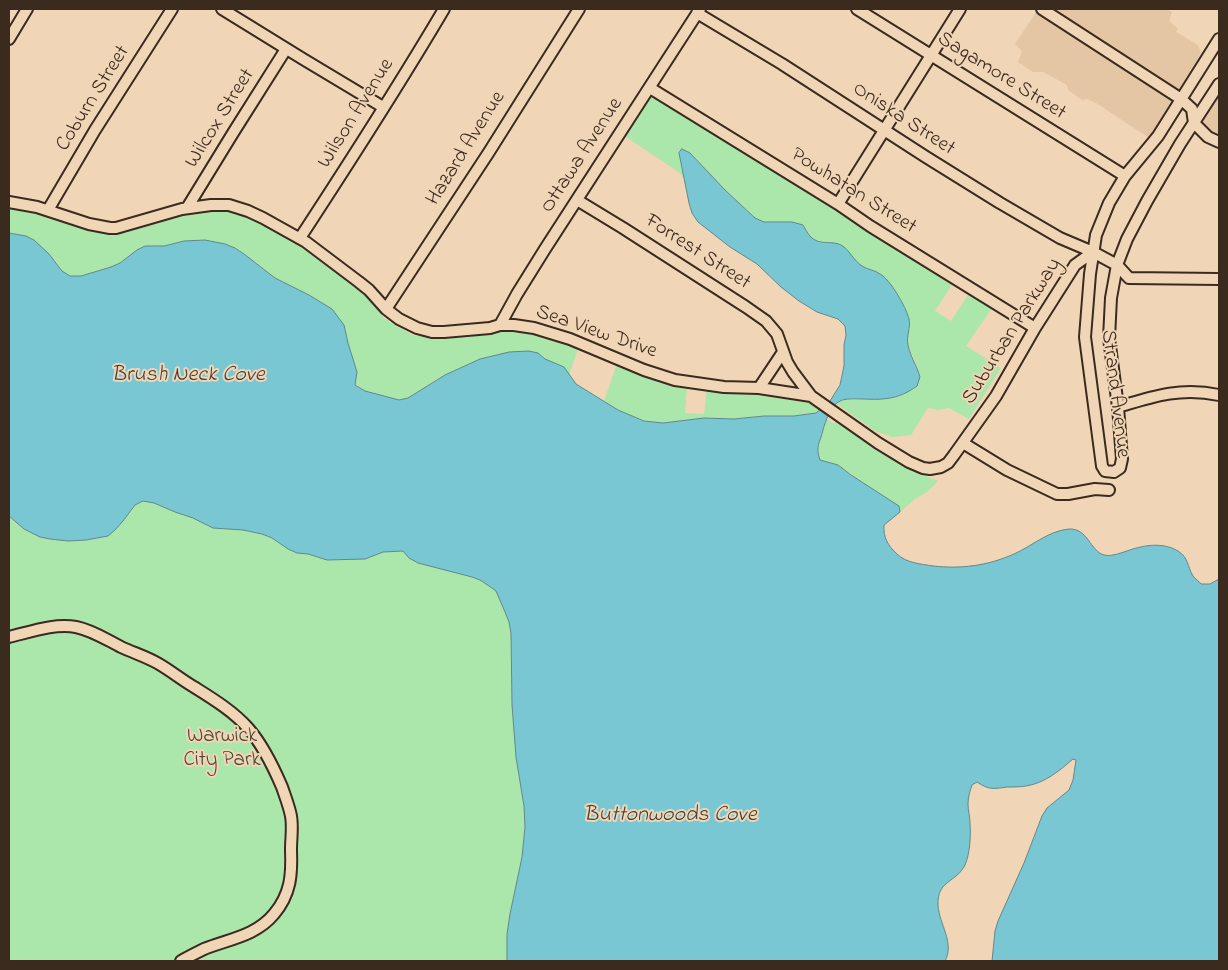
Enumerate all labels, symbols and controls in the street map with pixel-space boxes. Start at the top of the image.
street label: Sagamore Street [932,27,1070,127]
street label: Coburn Street [52,41,136,157]
street label: Wilson Avenue [313,54,401,174]
street label: Wilcox Street [181,65,261,173]
street label: Oniska Street [847,77,959,163]
street label: Hazard Avenue [422,87,512,211]
street label: Ottawa Avenue [536,94,630,218]
street label: Powhatan Street [786,143,920,241]
street label: Forrest Street [639,209,755,297]
street label: Suburban Parkway [958,254,1068,410]
street label: Sea View Drive [532,301,660,365]
street label: Strand Avenue [1094,329,1134,459]
water label: Brush Neck Cove [111,363,265,389]
park label: Warwick City Park [183,725,261,775]
water label: Buttonwoods Cove [583,803,757,829]

